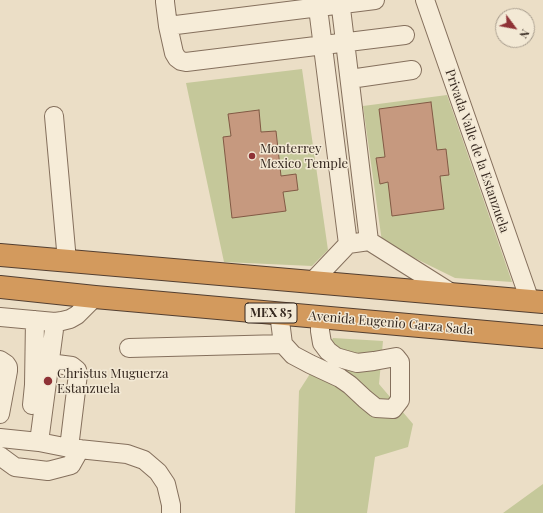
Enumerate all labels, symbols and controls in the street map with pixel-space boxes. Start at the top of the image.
north arrow [495,8,535,48]
text: N [516,27,533,41]
street label: Privada Valle de la Estanzuela [442,67,512,235]
place label: Monterrey Mexico Temple [260,141,348,172]
marker: Monterrey Mexico Temple [247,151,257,161]
road number: MEX 85 [245,303,297,323]
street label: Avenida Eugenio Garza Sada [308,308,474,338]
place label: Christus Muguerza Estanzuela [57,366,168,397]
marker: Christus Muguerza Estanzuela [42,375,54,387]

